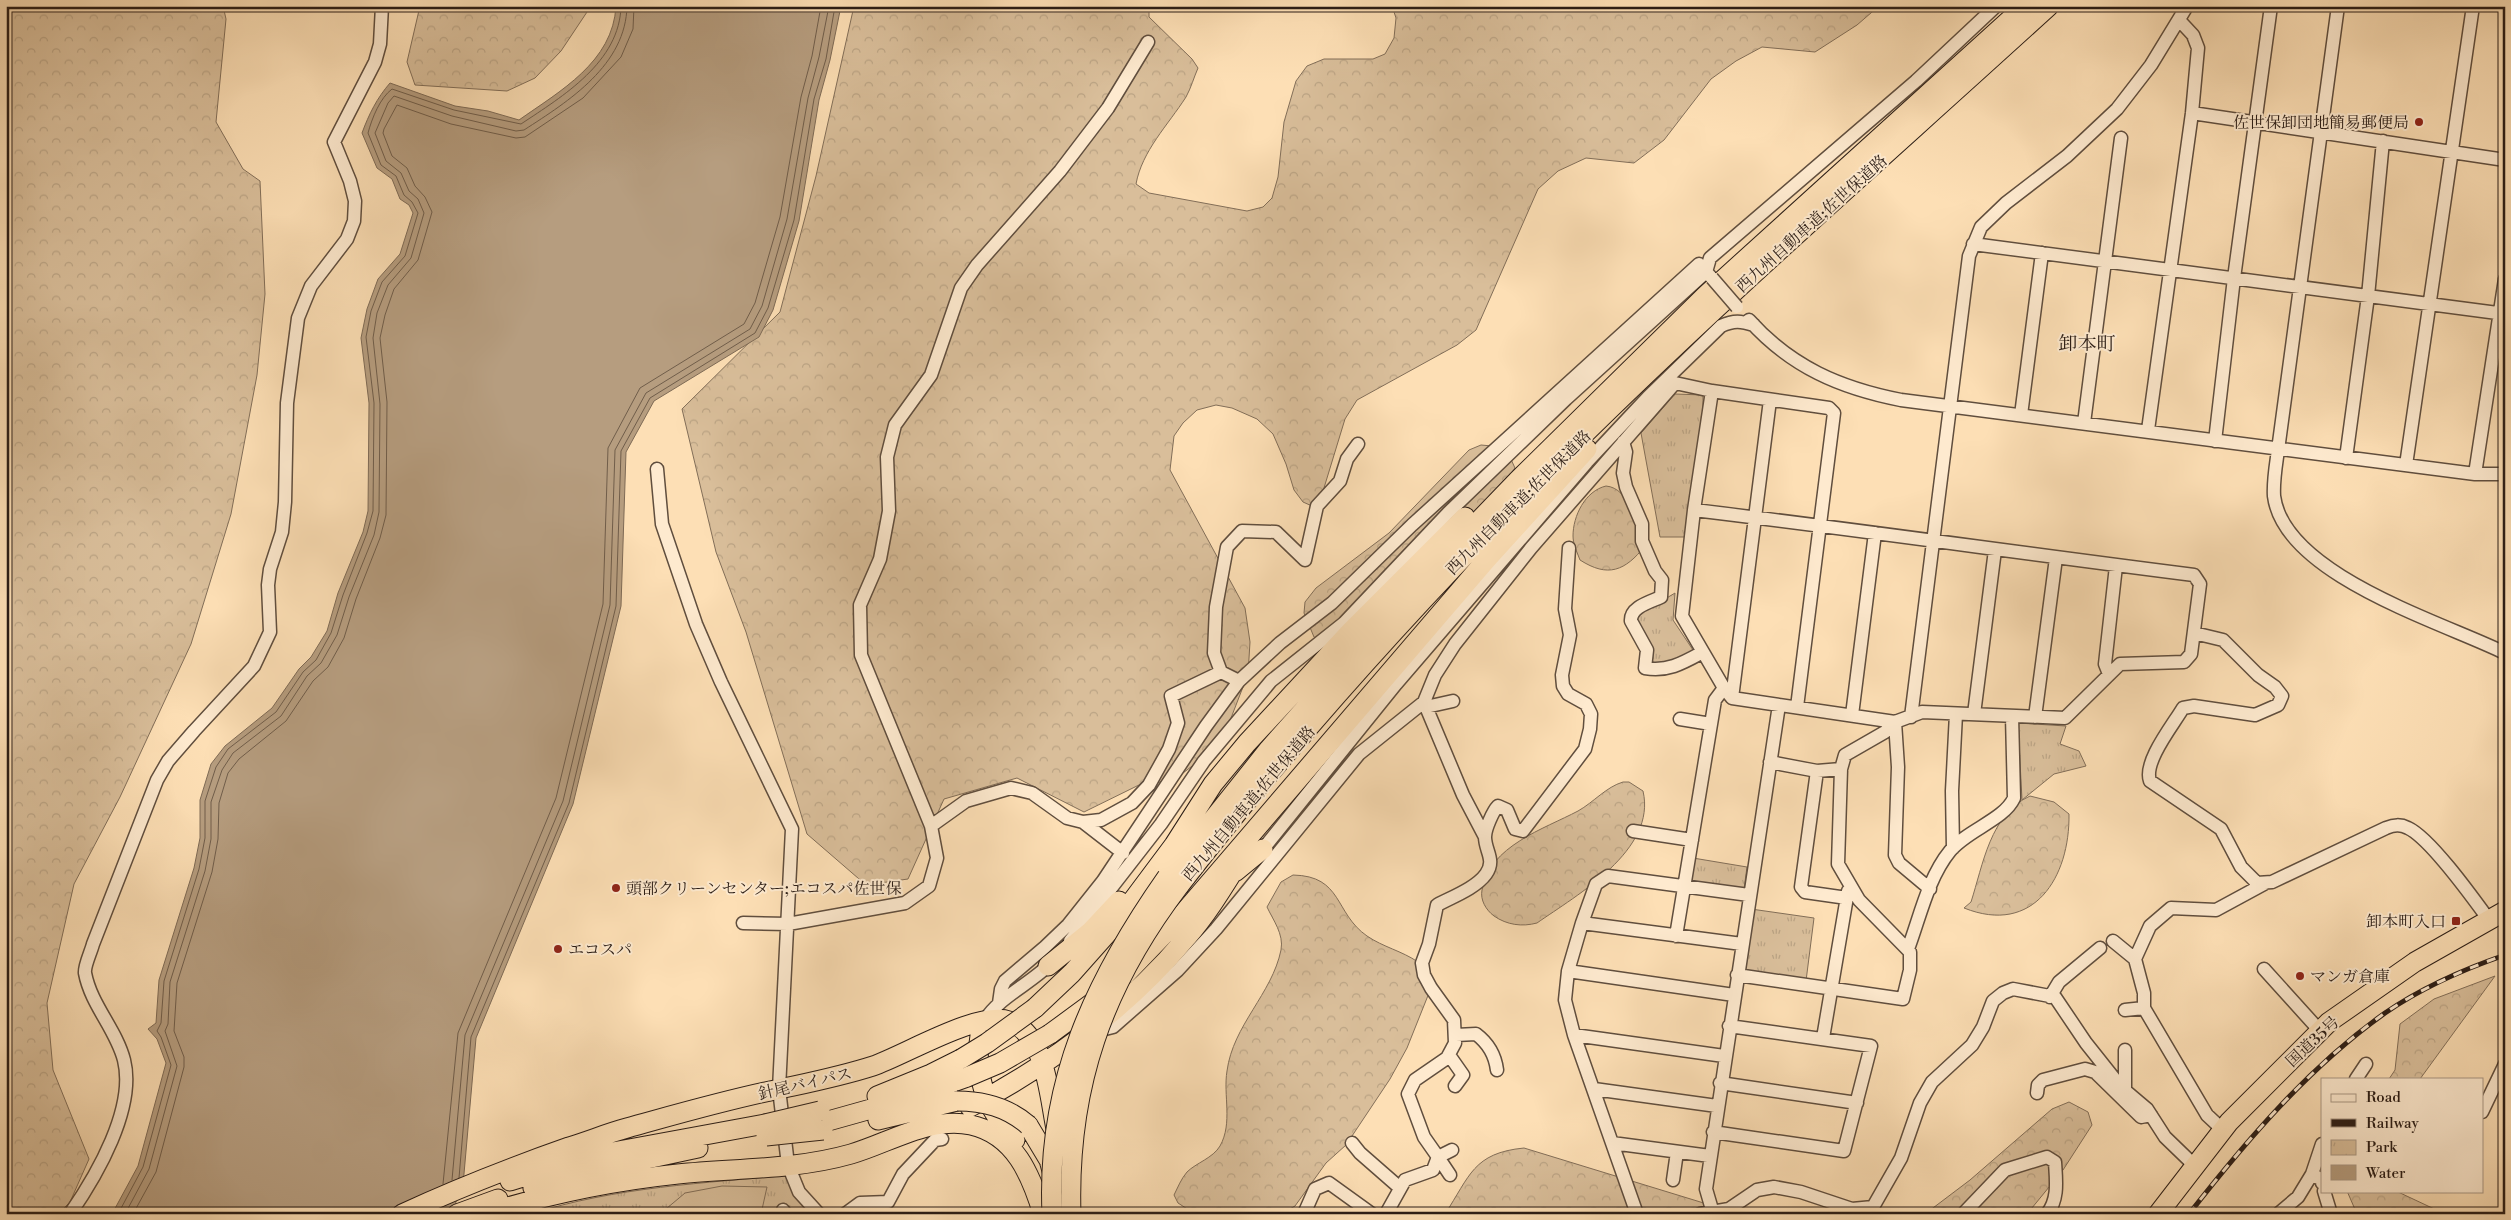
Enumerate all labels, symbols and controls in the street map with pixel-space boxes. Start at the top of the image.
place label: 佐世保卸団地簡易郵便局 [2233,113,2409,133]
marker: 佐世保卸団地簡易郵便局 [2413,116,2425,128]
street label: 西九州自動車道;佐世保道路 [1732,151,1891,297]
district label: 卸本町 [2058,332,2116,356]
street label: 西九州自動車道;佐世保道路 [1442,426,1595,579]
street label: 西九州自動車道;佐世保道路 [1178,722,1320,885]
place label: 頭部クリーンセンター;エコスパ佐世保 [626,879,902,899]
marker: 頭部クリーンセンター;エコスパ佐世保 [610,882,622,894]
place label: 卸本町入口 [2366,912,2446,932]
marker: 卸本町入口 [2450,915,2462,927]
place label: エコスパ [568,940,632,960]
marker: エコスパ [552,943,564,955]
place label: マンガ倉庫 [2310,967,2390,987]
marker: マンガ倉庫 [2294,970,2306,982]
street label: 国道35号 [2282,1012,2344,1071]
street label: 針尾バイパス [756,1063,854,1104]
legend [2321,1078,2484,1192]
text: Road [2366,1088,2401,1107]
text: Railway [2366,1114,2420,1133]
text: Park [2366,1138,2398,1157]
text: Water [2365,1164,2406,1183]

